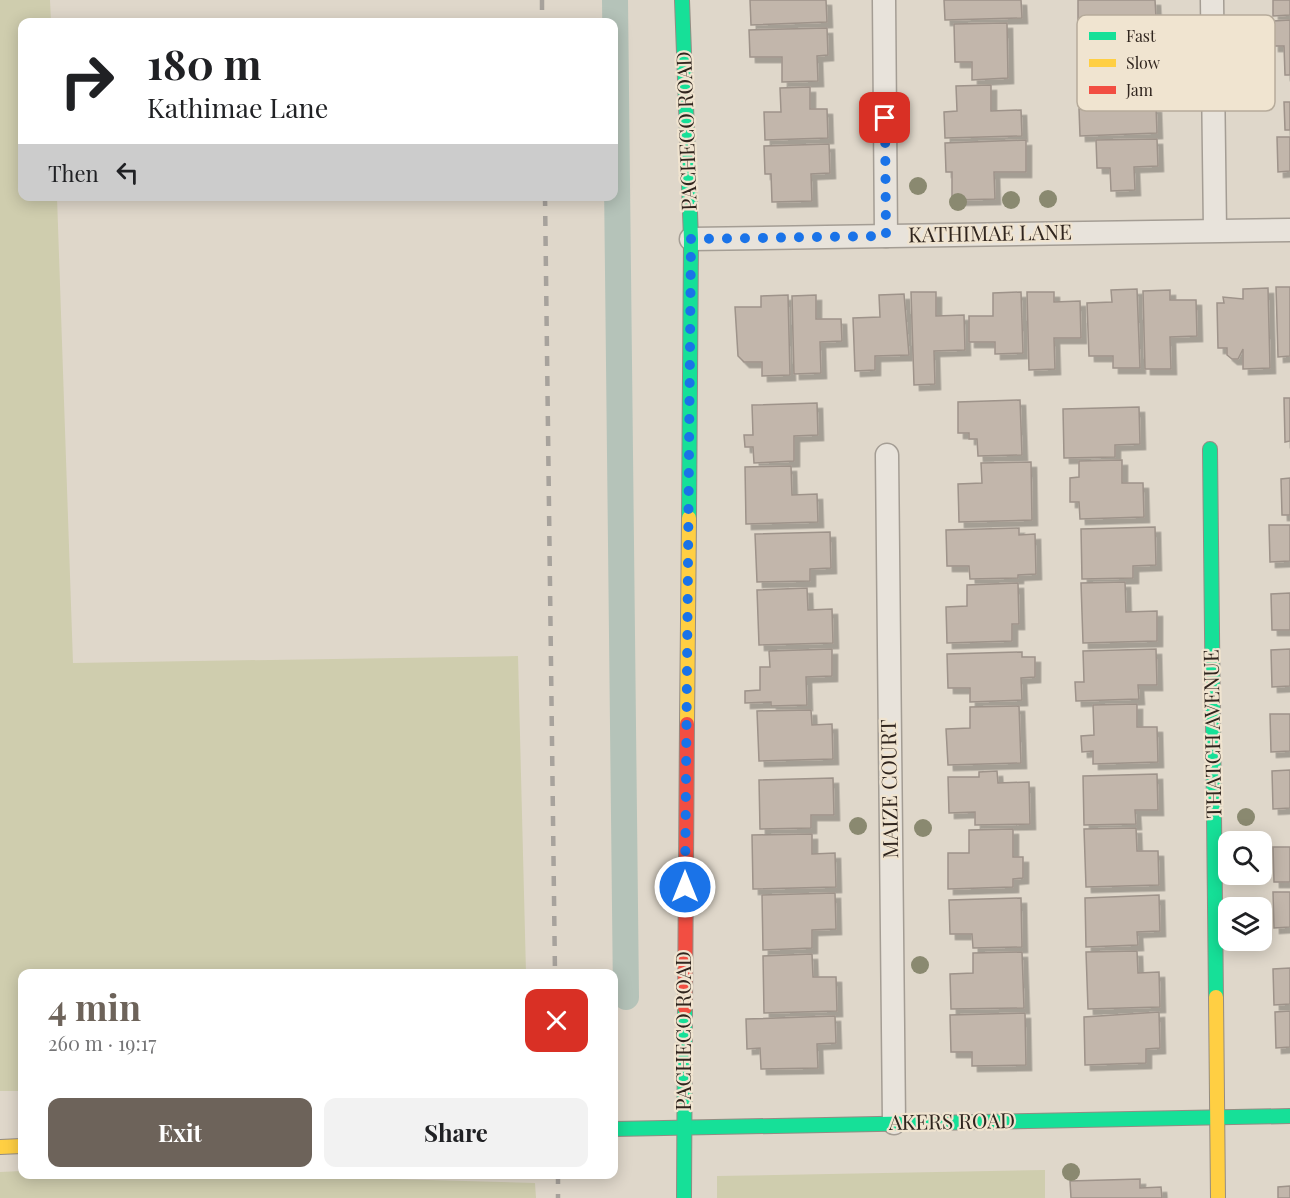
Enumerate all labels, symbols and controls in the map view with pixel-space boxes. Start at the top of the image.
legend [1077,15,1275,111]
text: Fast [1126,25,1156,46]
text: 180 m [147,35,262,91]
icon: right [48,42,126,120]
street label: PACHECO ROAD [668,51,702,211]
text: Slow [1126,52,1161,73]
text: Jam [1125,79,1153,100]
text: Kathimae Lane [147,89,328,125]
pin [859,92,910,143]
icon: arrive [868,101,901,134]
icon: left [111,156,144,189]
text: Then [48,158,99,188]
street label: KATHIMAE LANE [908,217,1072,247]
street label: THATCH AVENUE [1196,649,1226,819]
street label: MAIZE COURT [873,719,903,859]
map controls [1218,831,1272,951]
button: search [1218,831,1272,885]
position arrow [653,855,717,919]
button: layers [1218,897,1272,951]
street label: PACHECO ROAD [668,951,696,1111]
text: 4 min [48,982,141,1030]
button: close [525,989,588,1052]
text: 260 m · 19:17 [48,1029,156,1056]
button: Exit [48,1098,312,1167]
button: Share [324,1098,588,1167]
street label: AKERS ROAD [888,1105,1015,1135]

